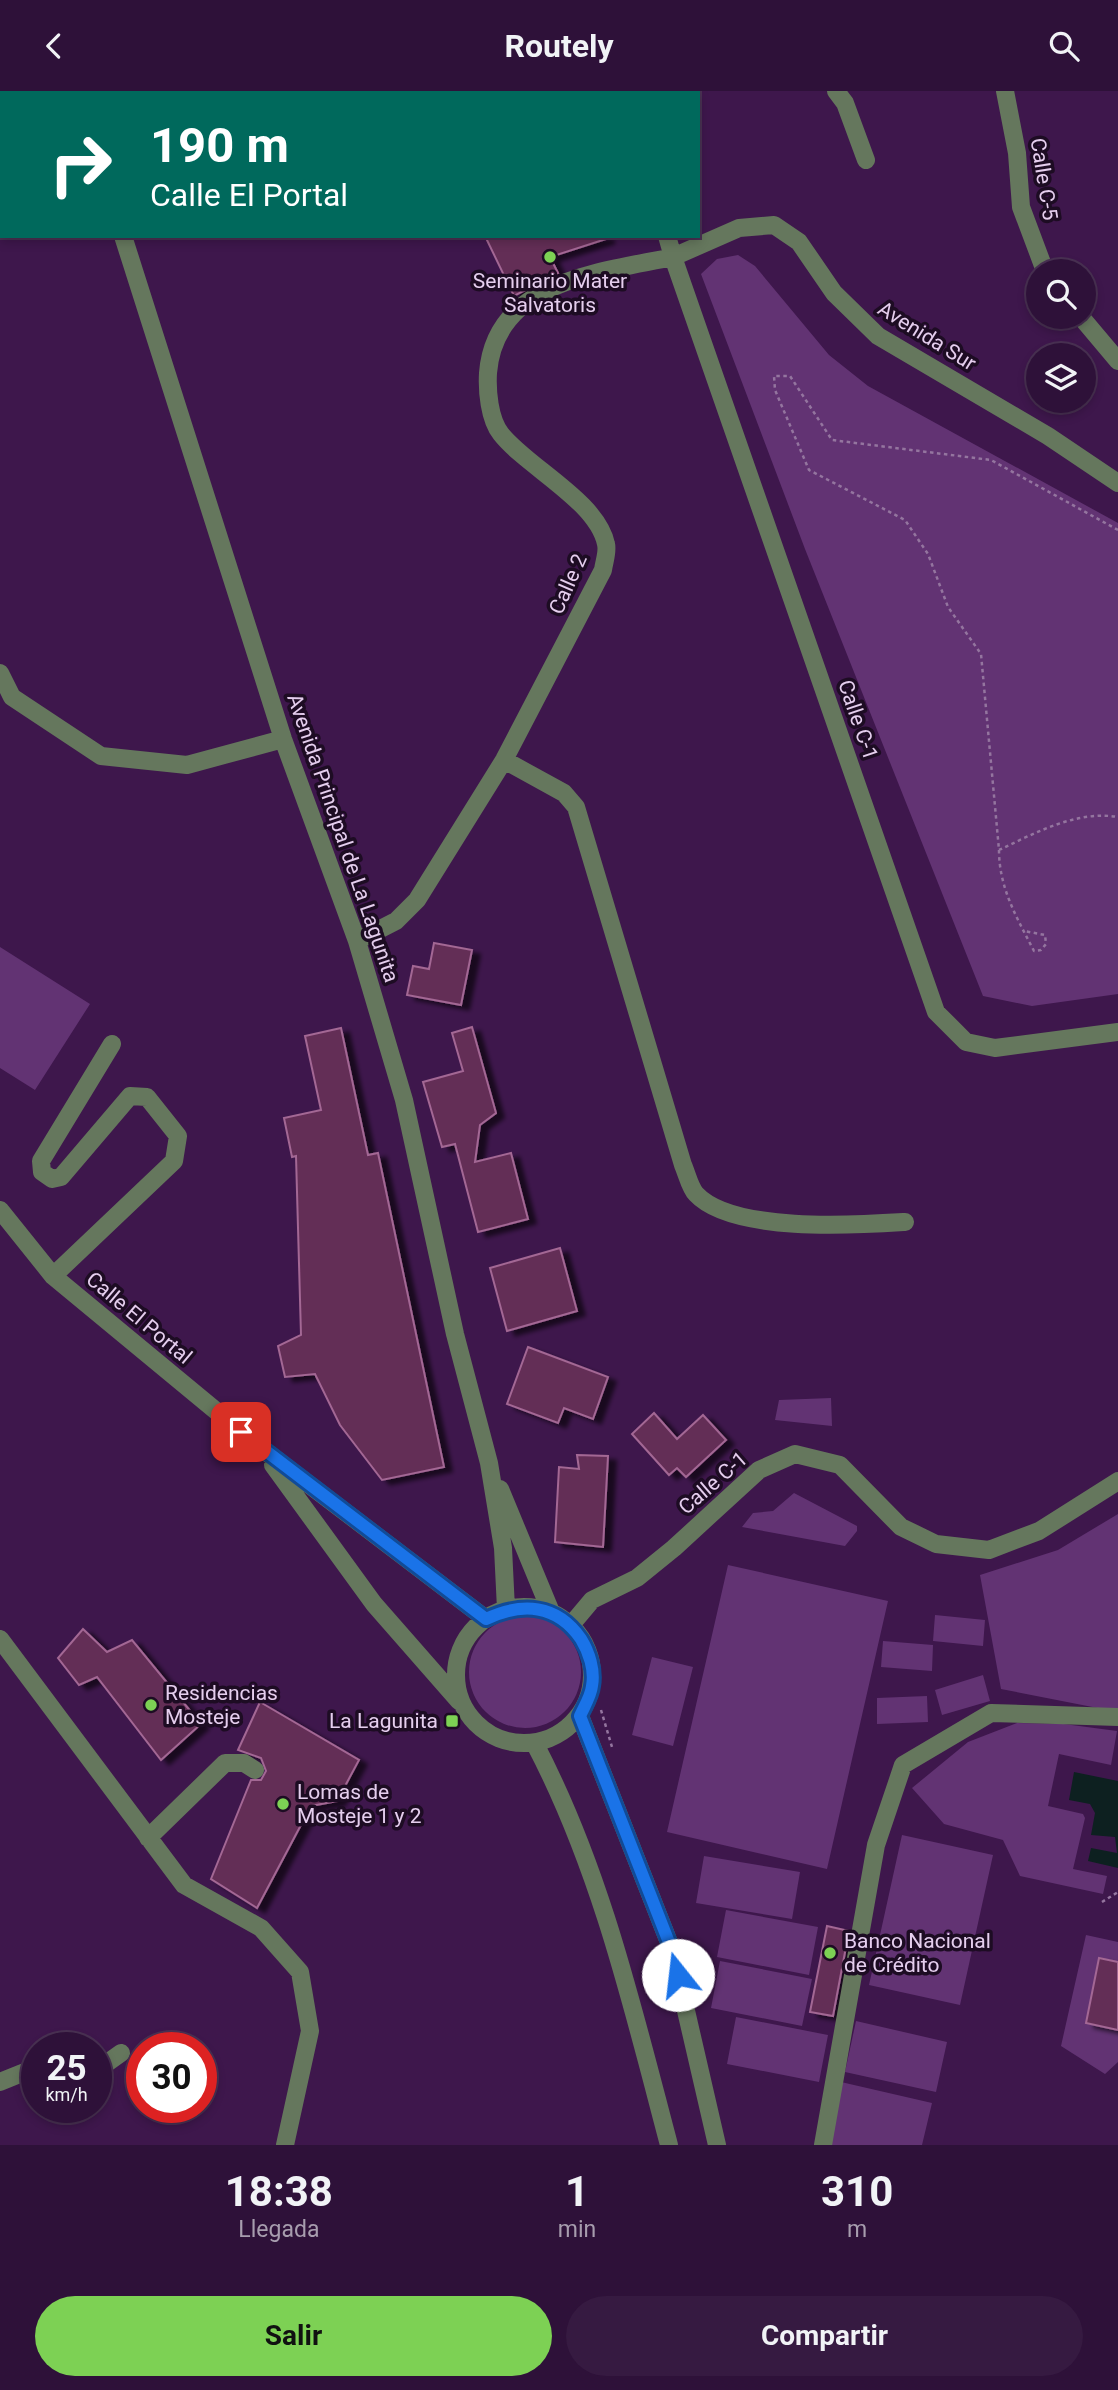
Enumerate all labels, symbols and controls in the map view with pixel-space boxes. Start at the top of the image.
icon: back [35,27,73,65]
text: Routely [504,27,614,65]
icon: search [1045,27,1083,65]
text: 190 m [150,117,289,174]
icon: right [35,119,126,210]
street label: Calle C-5 [1026,136,1062,222]
text: Calle El Portal [150,176,348,214]
marker: Seminario Mater Salvatoris [542,249,558,265]
map controls [1026,259,1096,413]
button: search [1026,259,1096,329]
place label: Seminario Mater Salvatoris [473,269,627,317]
street label: Avenida Sur [874,296,980,376]
button: layers [1026,343,1096,413]
street label: Calle 2 [544,550,592,618]
street label: Calle C-1 [833,677,883,763]
street label: Avenida Principal de La Lagunita [282,691,404,985]
street label: Calle El Portal [81,1267,197,1369]
pin [211,1402,271,1462]
icon: arrive [222,1413,260,1451]
street label: Calle C-1 [674,1447,752,1519]
place label: Residencias Mosteje [165,1681,278,1729]
marker: Residencias Mosteje [143,1697,159,1713]
place label: La Lagunita [329,1709,438,1733]
marker: La Lagunita [444,1713,460,1729]
place label: Lomas de Mosteje 1 y 2 [297,1780,422,1828]
marker: Lomas de Mosteje 1 y 2 [275,1796,291,1812]
place label: Banco Nacional de Crédito [844,1929,991,1977]
position arrow [641,1938,715,2012]
marker: Banco Nacional de Crédito [822,1945,838,1961]
speed limit sign: 30 [126,2032,217,2123]
text: 25 [46,2048,87,2089]
text: km/h [45,2084,88,2105]
text: 18:38 [225,2167,333,2216]
text: 1 [565,2167,589,2216]
text: 310 [821,2167,893,2216]
text: Llegada [238,2216,319,2243]
text: min [558,2216,596,2243]
text: m [847,2216,867,2243]
button: Salir [35,2296,552,2376]
button: Compartir [566,2296,1083,2376]

